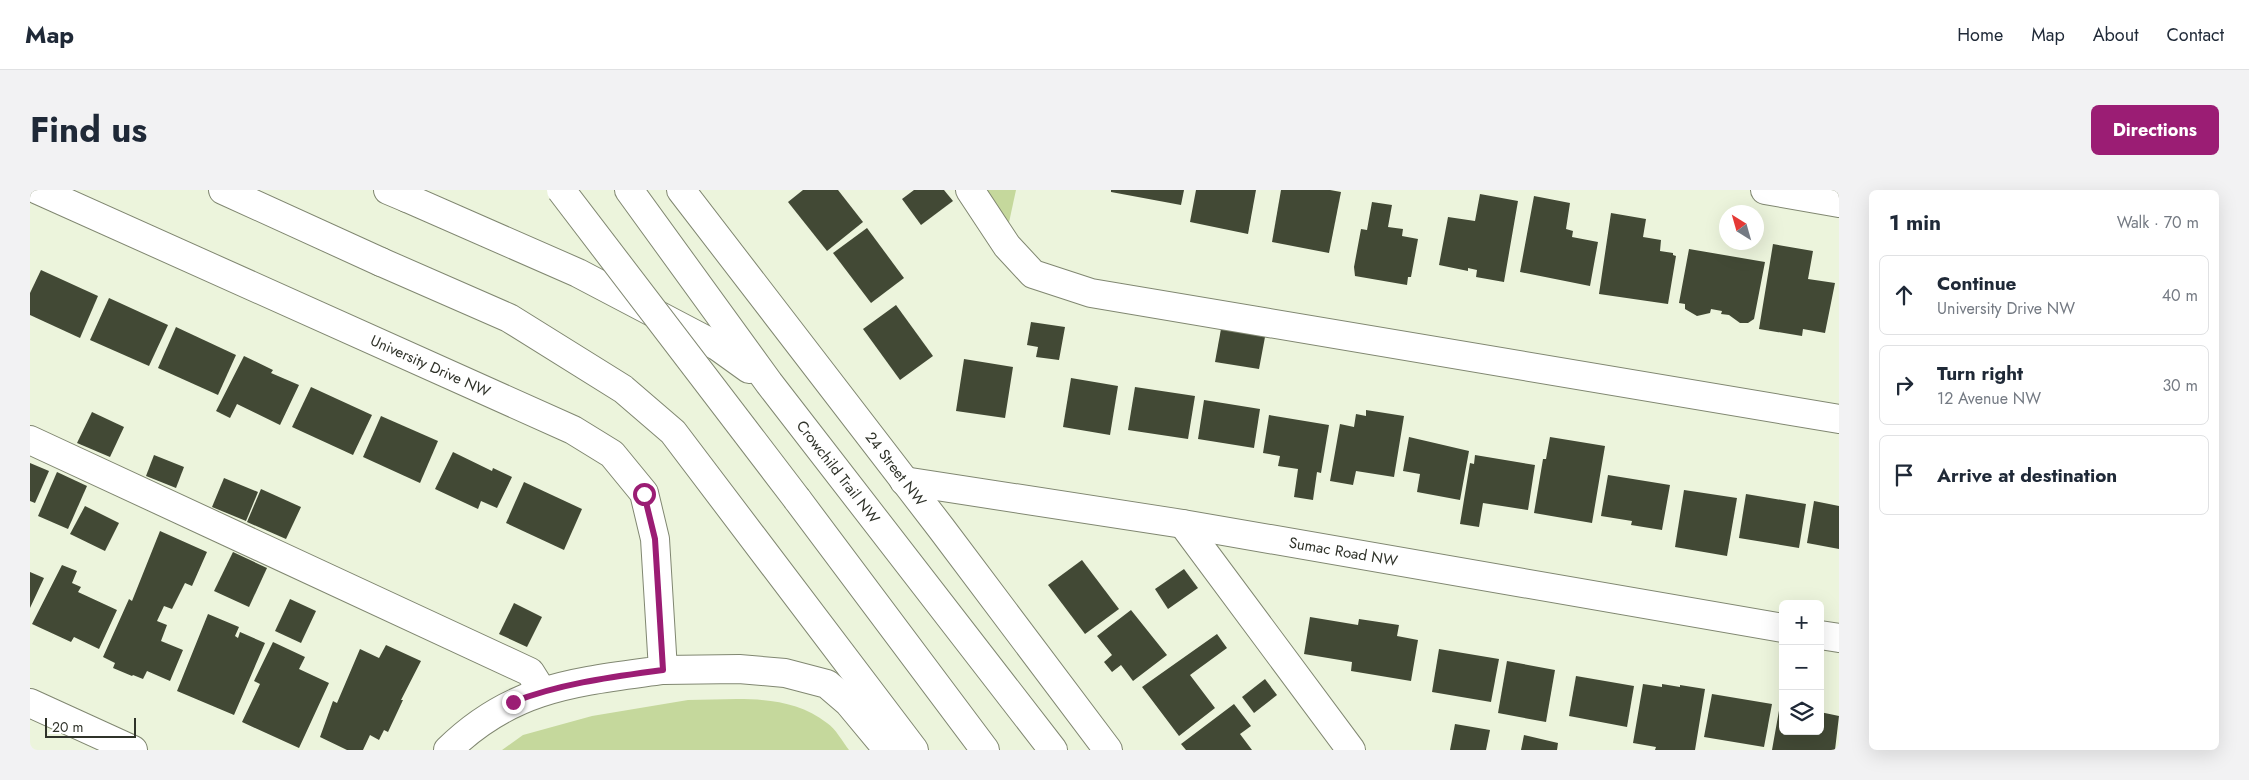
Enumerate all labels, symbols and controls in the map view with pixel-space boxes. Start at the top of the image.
text: Map [25,17,74,52]
text: Home [1957,22,2003,48]
text: Map [2031,22,2065,48]
text: About [2093,22,2138,48]
text: Contact [2166,22,2224,48]
text: Find us [30,105,147,155]
button: Directions [2091,105,2219,155]
north arrow [1719,205,1764,250]
text: 1 min [1889,208,1941,238]
text: Walk · 70 m [2117,211,2199,234]
text: Continue [1937,270,2016,297]
icon: ahead [1890,281,1918,309]
text: 40 m [2162,284,2198,307]
text: University Drive NW [1937,297,2075,320]
street label: University Drive NW [367,329,494,403]
text: Turn right [1937,360,2023,387]
icon: right [1890,371,1918,399]
text: 30 m [2162,374,2198,397]
text: 12 Avenue NW [1937,387,2041,410]
street label: Crowchild Trail NW [791,416,885,528]
street label: 24 Street NW [860,427,931,511]
icon: arrive [1890,461,1918,489]
text: Arrive at destination [1937,462,2117,489]
route start [633,483,656,506]
street label: Sumac Road NW [1287,532,1400,572]
map controls [1779,600,1824,735]
button: + [1779,600,1824,645]
button: − [1779,645,1824,690]
button: layers [1779,690,1824,735]
route end [502,691,525,714]
scale bar [45,715,136,738]
text: 20 m [52,717,84,737]

